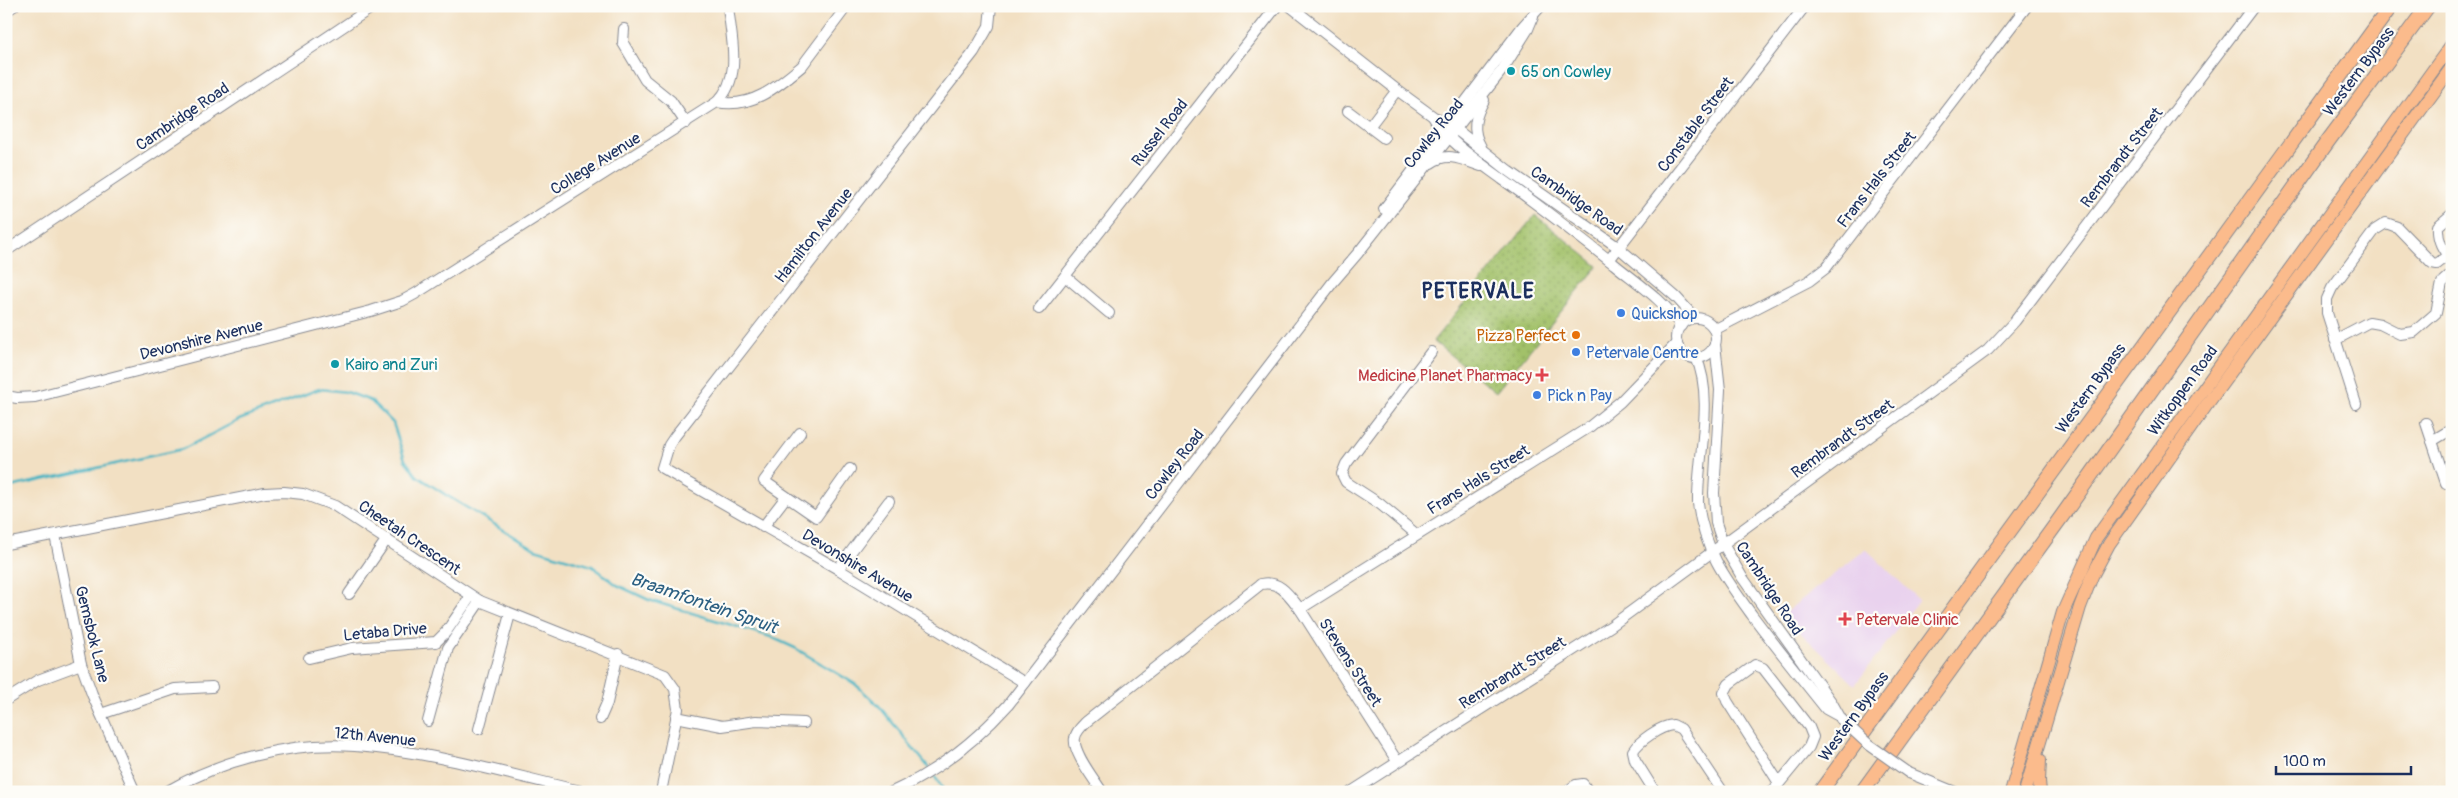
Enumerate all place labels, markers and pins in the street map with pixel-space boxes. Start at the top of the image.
place label: 65 on Cowley [1521,62,1611,82]
marker: 65 on Cowley [1505,65,1517,77]
place label: Quickshop [1631,304,1697,324]
marker: Quickshop [1615,307,1627,319]
place label: Pizza Perfect [1476,326,1567,346]
marker: Pizza Perfect [1570,329,1582,341]
place label: Petervale Centre [1586,343,1699,363]
marker: Petervale Centre [1570,346,1582,358]
place label: Kairo and Zuri [345,355,437,375]
marker: Kairo and Zuri [329,358,341,370]
place label: Medicine Planet Pharmacy [1358,366,1532,386]
marker: Medicine Planet Pharmacy [1536,369,1548,381]
place label: Pick n Pay [1547,386,1612,406]
marker: Pick n Pay [1531,389,1543,401]
place label: Petervale Clinic [1856,610,1959,630]
marker: Petervale Clinic [1838,612,1852,626]

